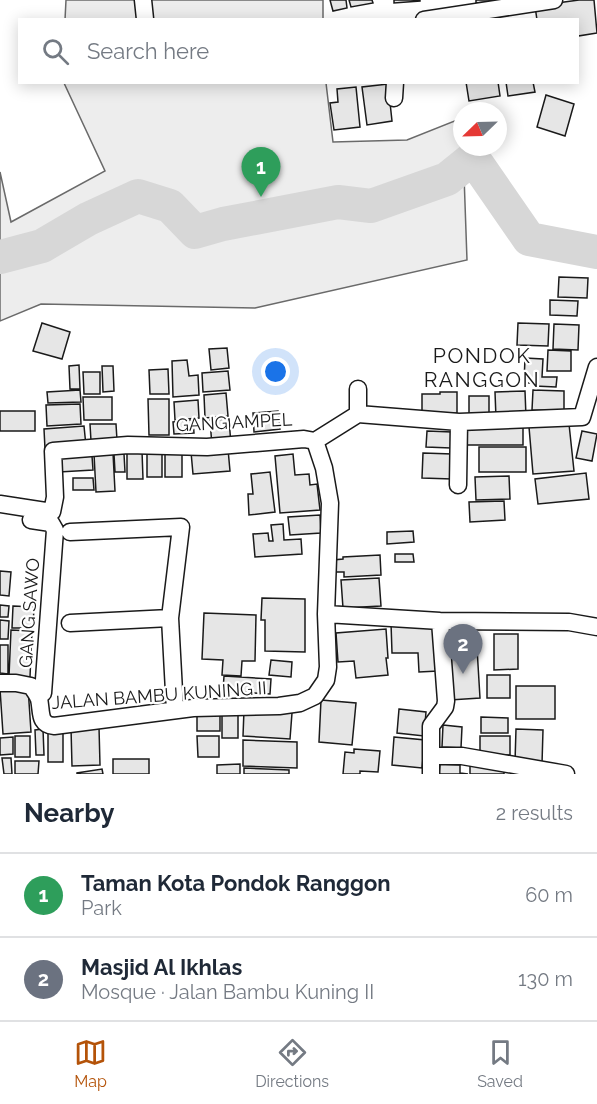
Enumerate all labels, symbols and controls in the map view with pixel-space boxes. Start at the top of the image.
search box [18,18,579,84]
icon: search [39,35,72,68]
text: Search here [87,38,209,64]
north arrow [453,102,507,156]
pin: 1 [242,148,280,197]
district label: PONDOK RANGGON [424,343,540,392]
your location [261,357,290,386]
street label: GANG AMPEL [175,408,293,436]
street label: GANG SAWO [15,557,43,669]
pin: 2 [444,624,482,674]
street label: JALAN BAMBU KUNING II [51,677,267,713]
text: Nearby [24,798,114,828]
text: 2 results [496,801,573,825]
text: Taman Kota Pondok Ranggon [81,870,391,896]
text: 1 [39,883,48,907]
text: 60 m [525,883,573,907]
text: Park [81,896,122,920]
text: Masjid Al Ikhlas [81,954,242,980]
text: 2 [38,967,49,991]
text: 130 m [518,967,573,991]
text: Mosque · Jalan Bambu Kuning II [81,980,374,1004]
tab: Map [74,1036,107,1091]
tab: Directions [255,1036,329,1091]
tab: Saved [477,1036,523,1091]

